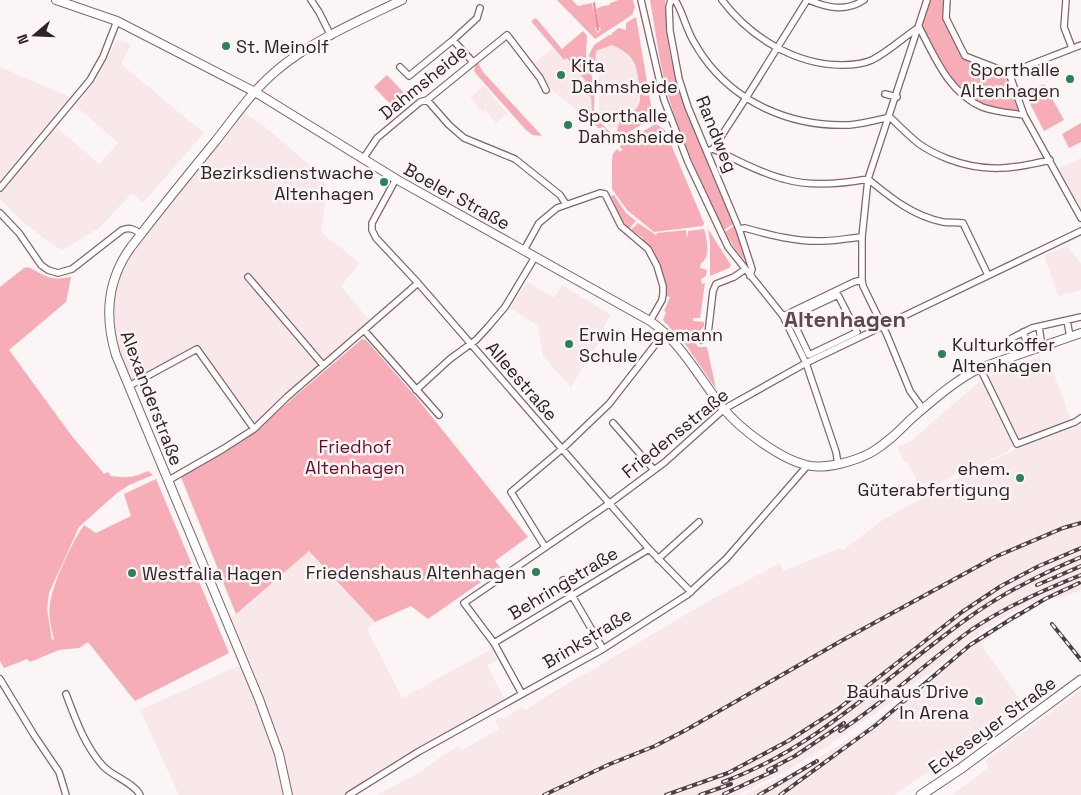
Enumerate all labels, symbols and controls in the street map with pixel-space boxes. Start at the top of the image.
north arrow [10,10,60,60]
text: N [13,32,33,47]
place label: St. Meinolf [236,35,329,58]
marker: St. Meinolf [220,40,232,52]
street label: Dahmsheide [374,40,472,124]
place label: Kita Dahmsheide [571,54,678,98]
place label: Sporthalle Altenhagen [960,58,1060,102]
marker: Kita Dahmsheide [555,69,567,81]
marker: Sporthalle Altenhagen [1064,73,1076,85]
street label: Randweg [691,92,743,176]
place label: Sporthalle Dahmsheide [578,104,685,148]
marker: Sporthalle Dahmsheide [562,119,574,131]
street label: Boeler Straße [400,157,514,235]
place label: Bezirksdienstwache Altenhagen [200,161,374,205]
marker: Bezirksdienstwache Altenhagen [378,176,390,188]
district label: Altenhagen [784,305,906,333]
place label: Erwin Hegemann Schule [579,323,723,367]
street label: Alexanderstraße [116,327,188,469]
place label: Kulturkoffer Altenhagen [952,333,1055,377]
street label: Alleestraße [481,337,563,425]
marker: Erwin Hegemann Schule [563,338,575,350]
marker: Kulturkoffer Altenhagen [936,348,948,360]
street label: Friedensstraße [617,383,733,483]
park label: Friedhof Altenhagen [305,435,405,479]
place label: ehem. Güterabfertigung [858,457,1010,501]
marker: ehem. Güterabfertigung [1014,472,1026,484]
street label: Behringstraße [504,541,622,625]
place label: Friedenshaus Altenhagen [306,561,526,584]
place label: Westfalia Hagen [142,562,282,585]
marker: Friedenshaus Altenhagen [530,566,542,578]
marker: Westfalia Hagen [126,567,138,579]
street label: Brinkstraße [538,602,636,674]
street label: Eckeseyer Straße [924,671,1060,779]
place label: Bauhaus Drive In Arena [847,680,969,724]
marker: Bauhaus Drive In Arena [973,695,985,707]

